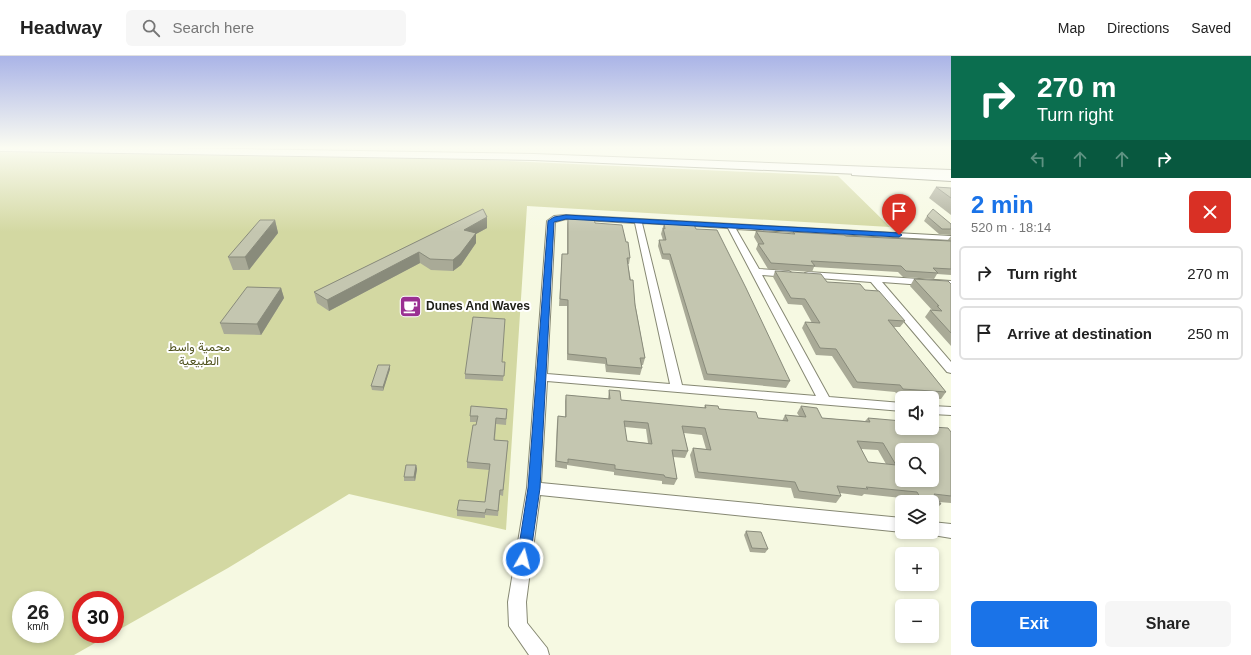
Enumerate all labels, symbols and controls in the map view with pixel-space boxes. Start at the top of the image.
search box [126,10,406,46]
text: Headway [20,17,102,38]
icon: search [140,17,162,39]
text: Search here [172,19,254,36]
text: Map [1058,20,1085,36]
text: Directions [1107,20,1169,36]
text: Saved [1191,20,1231,36]
icon: right [971,72,1023,124]
text: 270 m [1037,72,1116,103]
text: Turn right [1037,105,1113,125]
icon: left [1027,148,1049,170]
icon: ahead [1069,148,1091,170]
icon: ahead [1111,148,1133,170]
icon: right [1153,148,1175,170]
text: 2 min [971,191,1034,218]
button: close [1189,191,1231,233]
pin [882,194,916,235]
icon: arrive [888,200,910,222]
text: 520 m · 18:14 [971,220,1051,235]
icon: right [973,262,995,284]
text: Turn right [1007,265,1077,282]
text: 270 m [1187,265,1229,282]
cafe icon: Dunes And Waves [397,293,423,319]
place label: Dunes And Waves [426,299,530,313]
icon: arrive [973,322,995,344]
text: Arrive at destination [1007,325,1152,342]
text: 250 m [1187,325,1229,342]
park label: محمية واسط الطبيعية [168,340,230,368]
map controls [895,391,939,643]
button: sound [895,391,939,435]
button: search [895,443,939,487]
button: layers [895,495,939,539]
position arrow [502,538,544,580]
button: + [895,547,939,591]
speed limit sign: 30 [72,591,124,643]
button: − [895,599,939,643]
text: 26 [27,601,49,623]
button: Exit [971,601,1097,647]
button: Share [1105,601,1231,647]
text: km/h [27,621,49,632]

